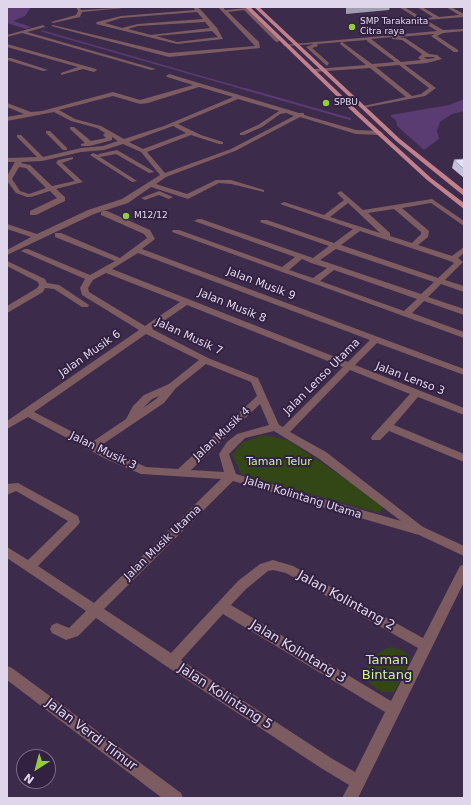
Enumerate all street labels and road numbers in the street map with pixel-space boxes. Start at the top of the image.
street label: Jalan Musik 9 [225,265,297,303]
street label: Jalan Musik 8 [196,286,268,326]
street label: Jalan Musik 7 [153,316,225,358]
street label: Jalan Musik 6 [57,328,123,380]
street label: Jalan Lenso Utama [281,336,363,418]
street label: Jalan Lenso 3 [374,360,446,398]
street label: Jalan Musik 4 [191,404,253,464]
street label: Jalan Musik 3 [68,429,138,473]
street label: Jalan Kolintang Utama [243,474,363,522]
street label: Jalan Musik Utama [122,503,204,583]
street label: Jalan Kolintang 2 [295,568,397,634]
street label: Jalan Kolintang 3 [247,617,349,687]
street label: Jalan Kolintang 5 [175,661,275,733]
street label: Jalan Verdi Timur [42,696,140,774]

